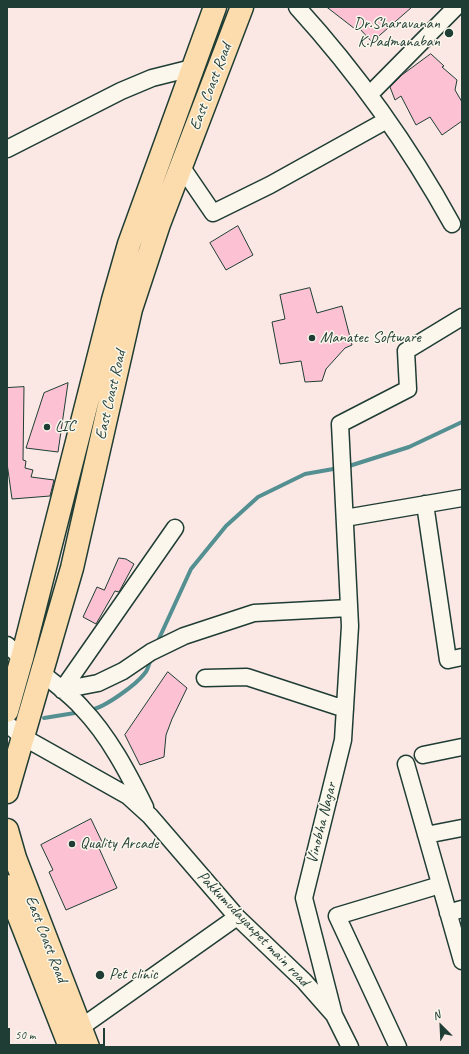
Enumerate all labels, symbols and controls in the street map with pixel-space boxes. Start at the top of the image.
place label: Dr.Sharavanan K.Padmanaban [354,14,440,52]
marker: Dr.Sharavanan K.Padmanaban [443,27,455,39]
street label: East Coast Road [186,41,236,133]
place label: Manatec Software [320,328,421,348]
marker: Manatec Software [307,333,317,343]
street label: East Coast Road [91,348,131,442]
place label: LIC [55,417,75,437]
marker: LIC [42,422,52,432]
street label: Vinobha Nagar [303,781,341,865]
place label: Quality Arcade [80,834,158,854]
marker: Quality Arcade [67,839,77,849]
street label: Pakkumudayanpet main road [193,867,313,991]
street label: East Coast Road [21,893,71,985]
place label: Pet clinic [109,965,158,985]
marker: Pet clinic [94,969,106,981]
north arrow [421,1006,461,1046]
text: N [430,1007,442,1023]
scale bar [10,1020,107,1046]
text: 50 m [15,1027,35,1043]

